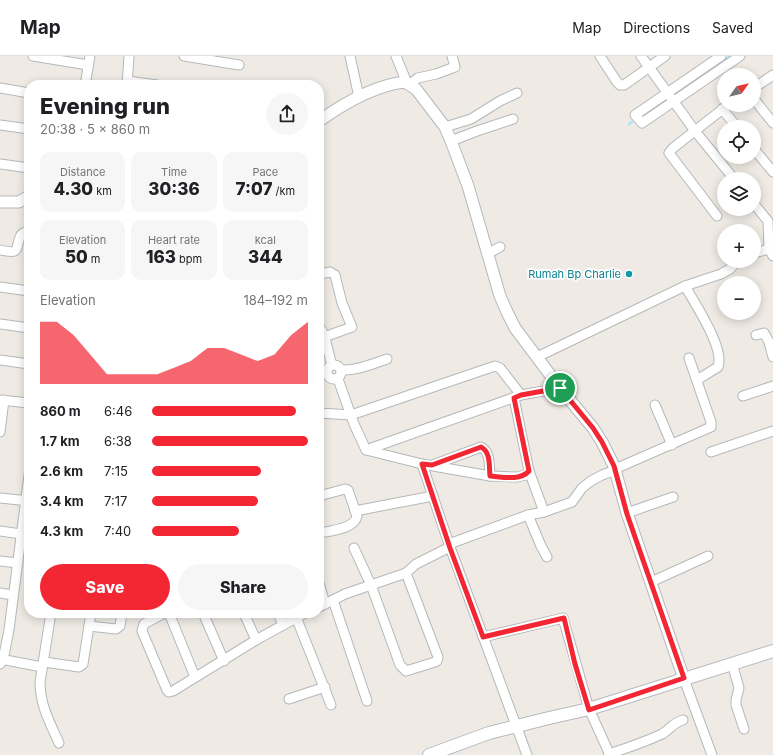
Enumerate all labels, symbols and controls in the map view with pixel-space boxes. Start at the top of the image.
text: Map [20,16,61,39]
text: Map [572,19,601,36]
text: Directions [623,19,690,36]
text: Saved [712,19,753,36]
north arrow [717,68,761,112]
map controls [717,68,761,320]
text: Evening run [40,93,170,119]
button: share [266,93,308,135]
button: locate [717,120,761,164]
text: 20:38 · 5 × 860 m [40,121,150,137]
text: Distance [60,165,105,179]
text: Time [161,165,187,179]
text: Pace [252,165,278,179]
button: layers [717,172,761,216]
text: 4.30 [53,179,93,199]
text: 30:36 [148,179,200,199]
text: 7:07 [236,179,272,199]
text: km [93,184,112,198]
text: /km [272,184,295,198]
button: + [717,224,761,268]
text: Elevation [59,233,106,247]
text: Heart rate [148,233,200,247]
text: kcal [255,233,276,247]
text: 50 [65,247,88,267]
text: 163 [146,247,176,267]
text: 344 [248,247,283,267]
text: m [88,252,100,266]
text: bpm [176,252,202,266]
place label: Rumah Bp Charlie [528,267,621,281]
marker: Rumah Bp Charlie [624,269,634,279]
button: − [717,276,761,320]
text: Elevation [40,292,96,308]
text: 184–192 m [243,292,308,308]
pin [543,371,577,405]
icon: arrive [549,377,571,399]
text: 860 m [40,403,81,419]
text: 6:46 [104,403,132,419]
text: 1.7 km [40,433,80,449]
text: 6:38 [104,433,132,449]
text: 2.6 km [40,463,83,479]
text: 7:15 [104,463,128,479]
text: 3.4 km [40,493,84,509]
text: 7:17 [104,493,127,509]
text: 4.3 km [40,523,83,539]
text: 7:40 [104,523,131,539]
button: Save [40,564,170,610]
button: Share [178,564,308,610]

